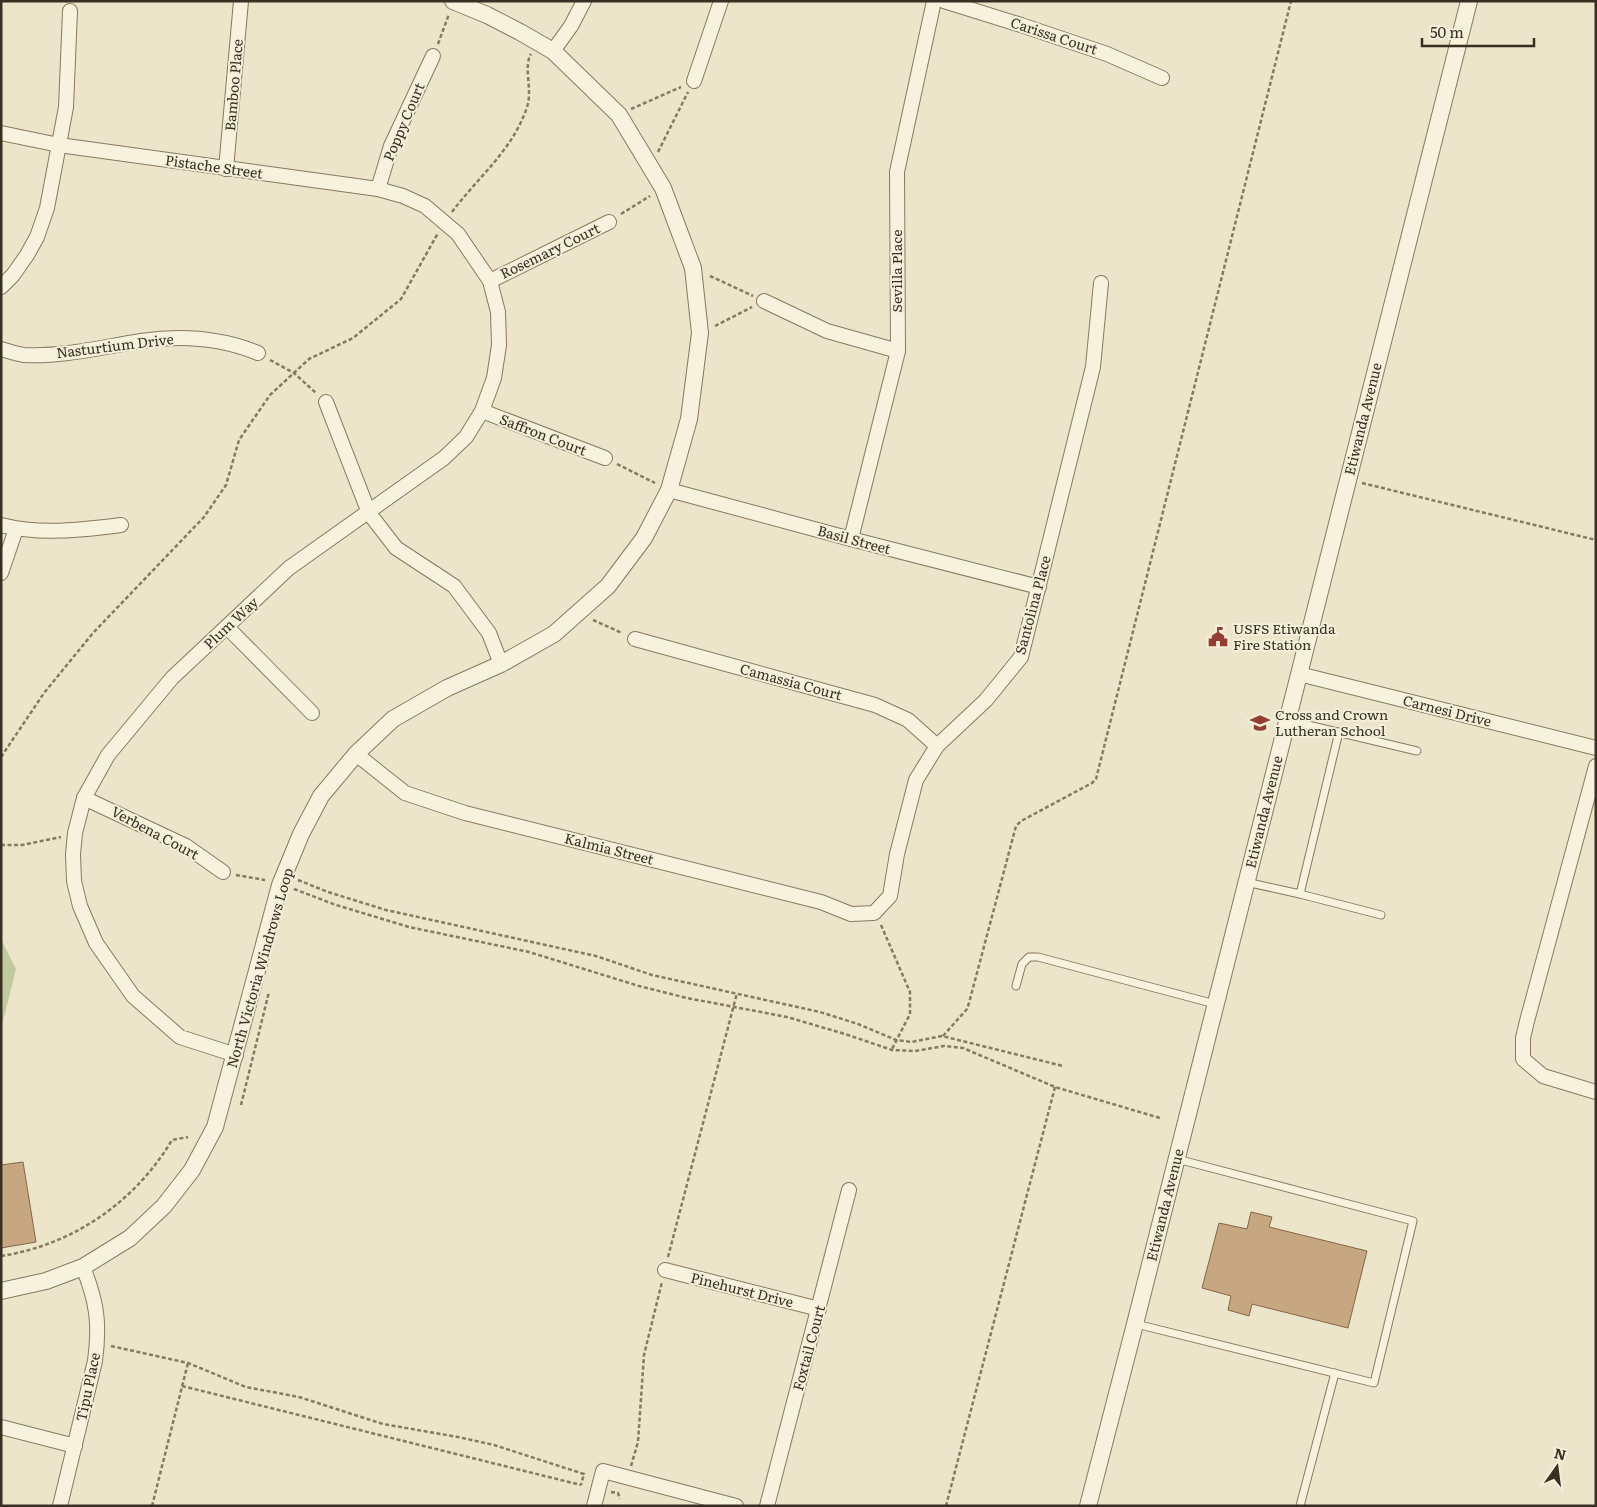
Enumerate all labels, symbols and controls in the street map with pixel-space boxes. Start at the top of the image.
street label: Carissa Court [1008,12,1101,59]
scale bar [1422,15,1534,47]
text: 50 m [1430,20,1464,43]
street label: Bamboo Place [219,38,247,132]
street label: Poppy Court [378,79,429,164]
street label: Pistache Street [164,149,265,183]
street label: Rosemary Court [496,217,603,283]
street label: Sevilla Place [886,230,906,312]
street label: Nasturtium Drive [55,328,175,362]
street label: Etiwanda Avenue [1338,360,1386,477]
street label: Saffron Court [497,408,590,460]
street label: Basil Street [815,520,893,559]
street label: Santolina Place [1009,553,1055,656]
street label: Plum Way [199,591,263,653]
place label: USFS Etiwanda Fire Station [1233,618,1336,654]
public building icon: USFS Etiwanda Fire Station [1207,626,1229,648]
street label: Camassia Court [738,658,845,704]
street label: Carnesi Drive [1401,689,1494,731]
place label: Cross and Crown Lutheran School [1275,704,1388,740]
school or university icon: Cross and Crown Lutheran School [1249,712,1271,734]
street label: Etiwanda Avenue [1239,753,1287,870]
street label: Verbena Court [108,801,203,864]
street label: Kalmia Street [563,827,656,869]
street label: North Victoria Windrows Loop [221,865,297,1070]
street label: Etiwanda Avenue [1140,1146,1188,1263]
street label: Pinehurst Drive [689,1267,796,1311]
street label: Foxtail Court [787,1302,829,1393]
street label: Tipu Place [70,1351,104,1423]
north arrow [1532,1442,1582,1492]
text: N [1552,1442,1569,1465]

